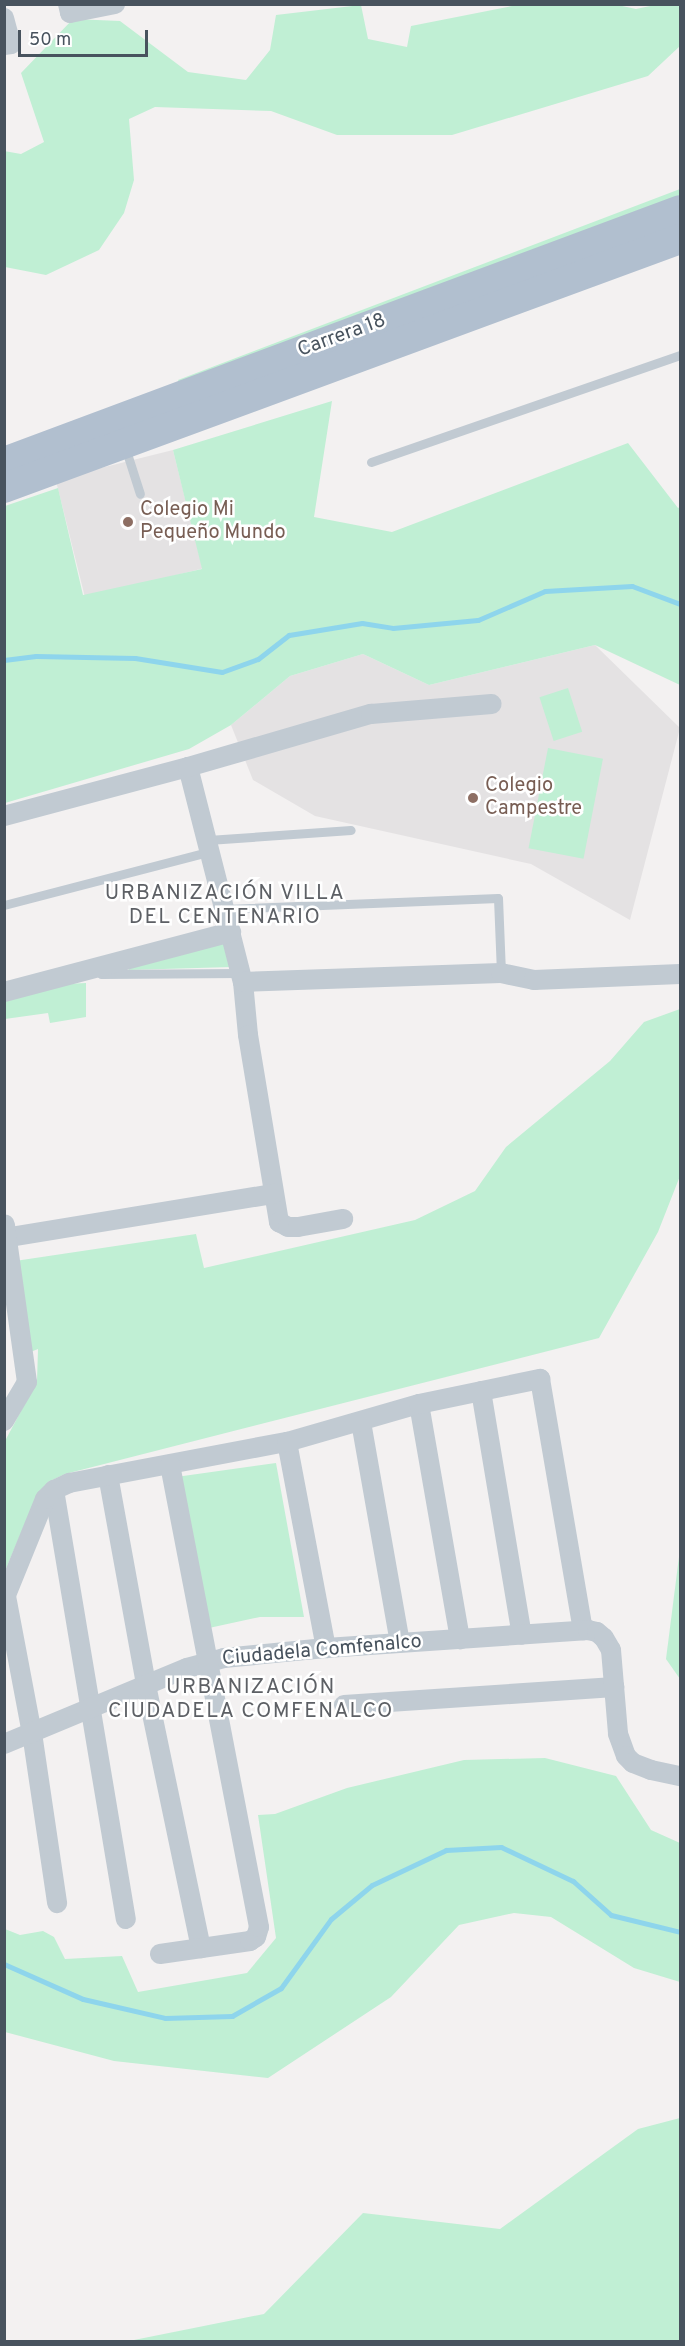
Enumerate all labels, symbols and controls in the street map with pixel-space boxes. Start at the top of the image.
scale bar [21,18,152,56]
text: 50 m [29,29,71,52]
street label: Carrera 18 [295,309,389,363]
place label: Colegio Mi Pequeño Mundo [140,498,286,545]
marker: Colegio Mi Pequeño Mundo [121,515,135,529]
place label: Colegio Campestre [485,774,582,821]
marker: Colegio Campestre [466,791,480,805]
district label: URBANIZACIÓN VILLA DEL CENTENARIO [104,881,346,931]
street label: Ciudadela Comfenalco [221,1630,423,1672]
district label: URBANIZACIÓN CIUDADELA COMFENALCO [108,1675,394,1725]

